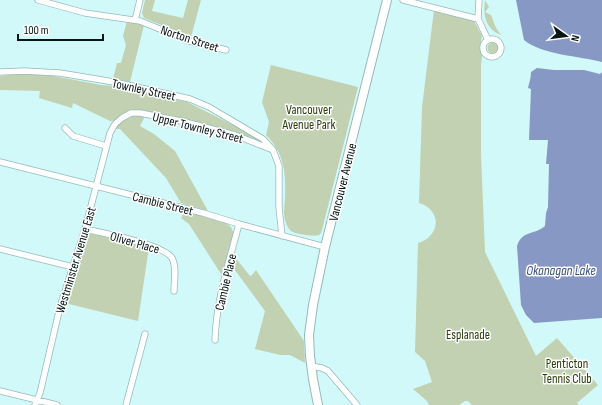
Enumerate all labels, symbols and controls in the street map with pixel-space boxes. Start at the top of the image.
scale bar [18,16,103,42]
north arrow [546,16,586,56]
street label: Norton Street [159,22,221,56]
text: 100 m [24,23,49,38]
text: N [568,34,582,43]
street label: Townley Street [110,75,177,105]
park label: Vancouver Avenue Park [282,102,335,133]
street label: Upper Townley Street [151,109,245,147]
street label: Vancouver Avenue [326,142,360,223]
street label: Cambie Street [131,189,195,219]
street label: Westminster Avenue East [52,205,100,316]
street label: Oliver Place [108,228,161,258]
street label: Cambie Place [212,252,240,312]
water label: Okanagan Lake [526,262,596,279]
park label: Esplanade [446,327,490,343]
park label: Penticton Tennis Club [542,356,592,387]

